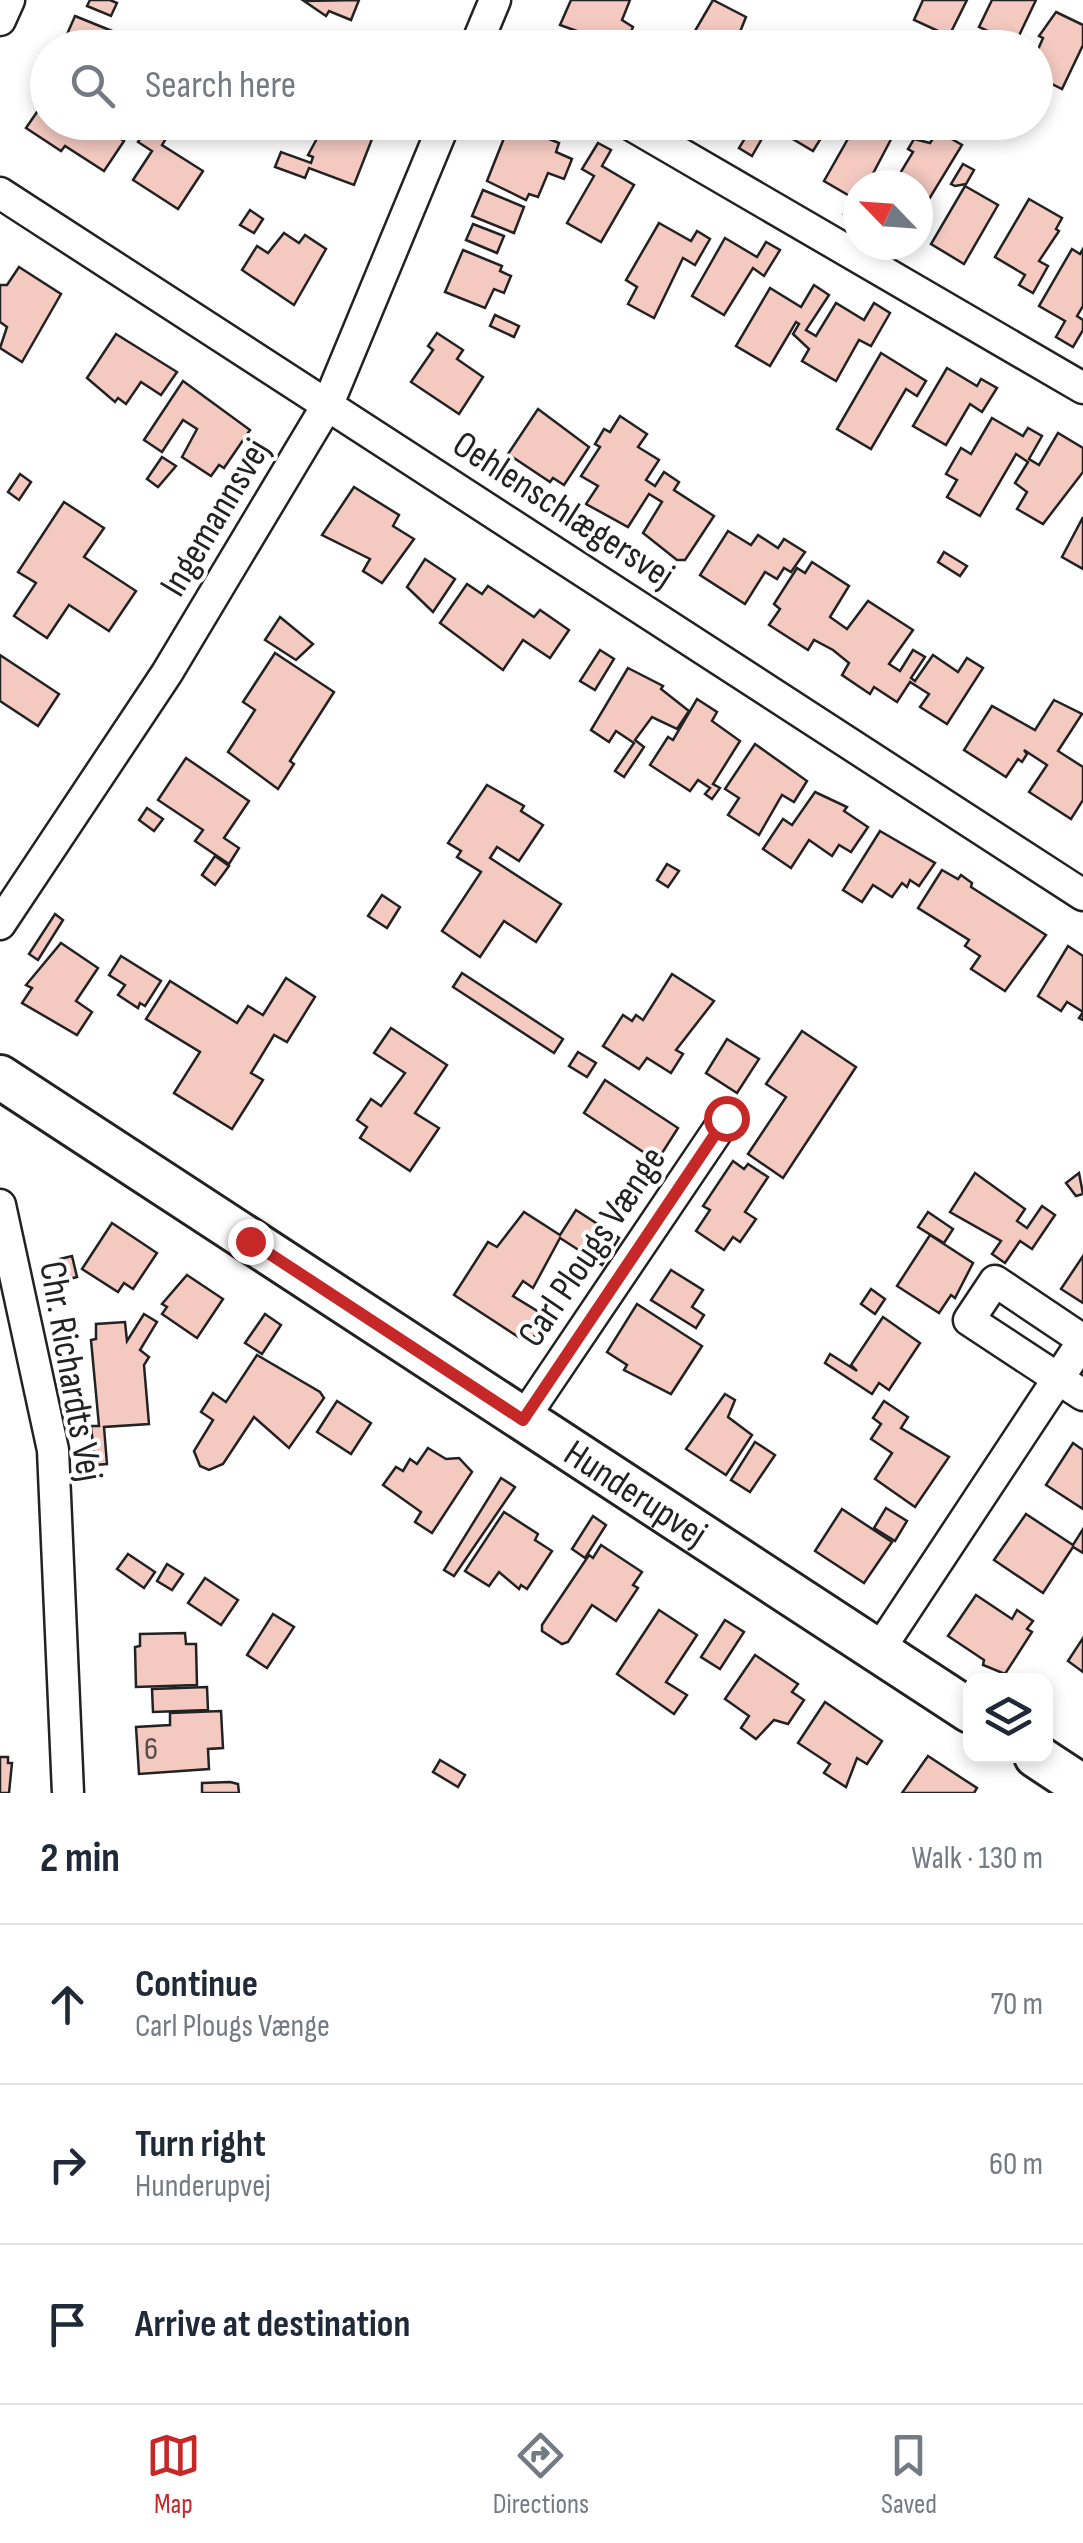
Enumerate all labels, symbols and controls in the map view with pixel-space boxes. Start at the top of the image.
search box [30,30,1053,140]
icon: search [65,58,120,113]
text: Search here [145,63,296,108]
north arrow [843,170,933,260]
street label: Oehlenschlægersvej [444,422,682,598]
street label: Ingemannsvej [151,431,280,605]
route start [704,1096,750,1142]
street label: Carl Plougs Vænge [509,1138,676,1355]
route end [228,1219,274,1265]
street label: Chr. Richardts Vej [29,1258,112,1485]
street label: Hunderupvej [556,1431,715,1557]
map controls [963,1673,1053,1763]
button: layers [963,1673,1053,1763]
house number: 6 [144,1730,158,1769]
text: 2 min [40,1833,120,1884]
text: Walk · 130 m [911,1839,1043,1878]
text: Continue [135,1962,258,2007]
icon: ahead [40,1977,95,2032]
text: 70 m [990,1985,1043,2024]
text: Carl Plougs Vænge [135,2007,330,2046]
text: Turn right [135,2122,266,2167]
icon: right [40,2137,95,2192]
text: 60 m [989,2145,1043,2184]
text: Hunderupvej [135,2167,271,2206]
icon: arrive [40,2297,95,2352]
text: Arrive at destination [135,2302,410,2347]
tab: Map [146,2428,201,2521]
tab: Directions [493,2428,589,2521]
tab: Saved [881,2428,937,2521]

